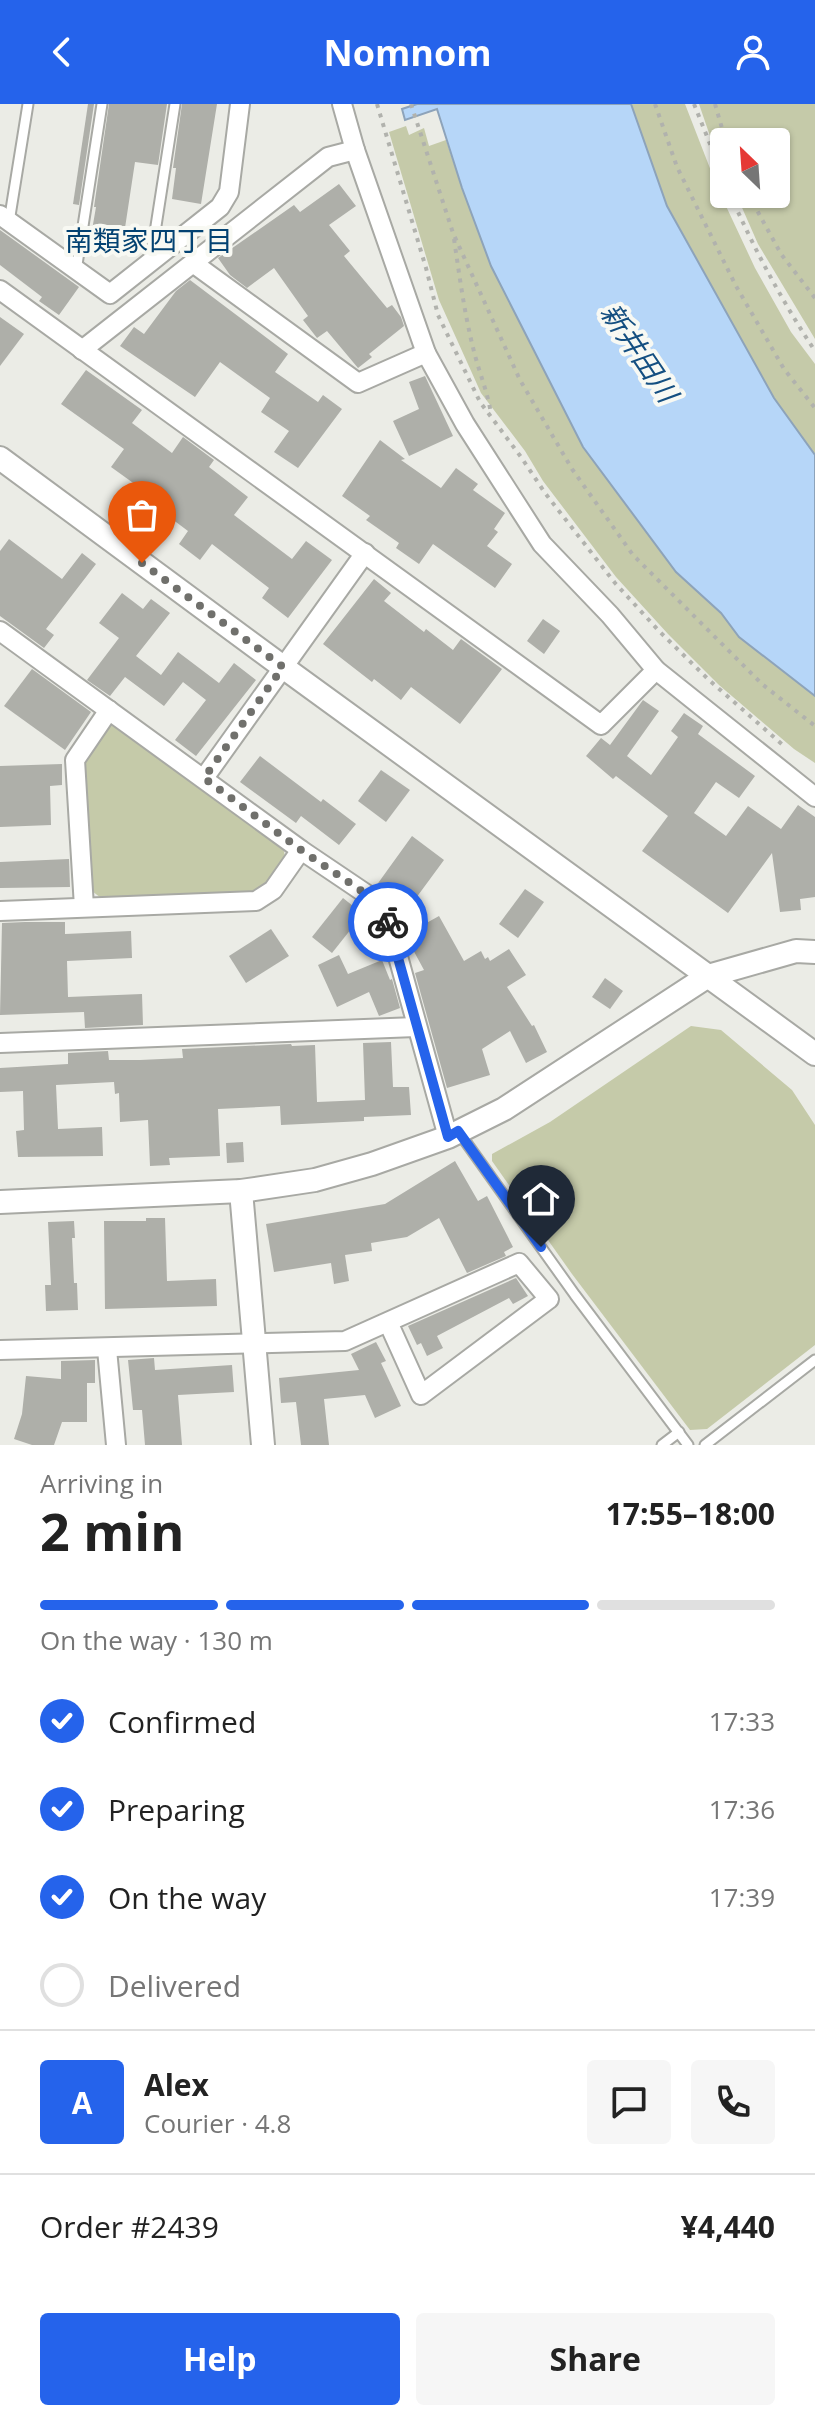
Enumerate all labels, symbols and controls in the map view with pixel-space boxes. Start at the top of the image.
text: Nomnom [323,28,492,77]
icon: back [40,30,84,74]
icon: person [731,30,775,74]
north arrow [710,128,790,208]
map controls [710,128,790,208]
district label: 南類家四丁目 [65,221,233,259]
water label: 新井田川 [593,295,689,412]
pin [108,481,176,563]
icon: bag [120,493,164,537]
courier [348,882,428,962]
icon: bike [366,900,410,944]
pin [507,1165,575,1247]
icon: home [519,1177,563,1221]
text: Arriving in [40,1465,163,1501]
text: 17:55–18:00 [606,1493,775,1534]
text: 2 min [40,1495,184,1566]
text: On the way · 130 m [40,1622,273,1658]
icon: check [40,1699,84,1743]
text: Confirmed [108,1701,256,1742]
text: 17:33 [709,1703,775,1739]
icon: check [40,1787,84,1831]
text: Preparing [108,1789,245,1830]
text: 17:36 [709,1791,775,1827]
icon: check [40,1875,84,1919]
text: On the way [108,1877,266,1918]
text: 17:39 [709,1879,775,1915]
text: Delivered [108,1965,241,2006]
button: chat [587,2060,671,2144]
button: phone [691,2060,775,2144]
text: Alex [144,2064,209,2105]
text: A [72,2082,92,2123]
text: Courier · 4.8 [144,2105,291,2141]
text: Order #2439 [40,2206,219,2247]
text: ¥4,440 [681,2206,775,2247]
button: Help [40,2313,400,2405]
button: Share [416,2313,775,2405]

